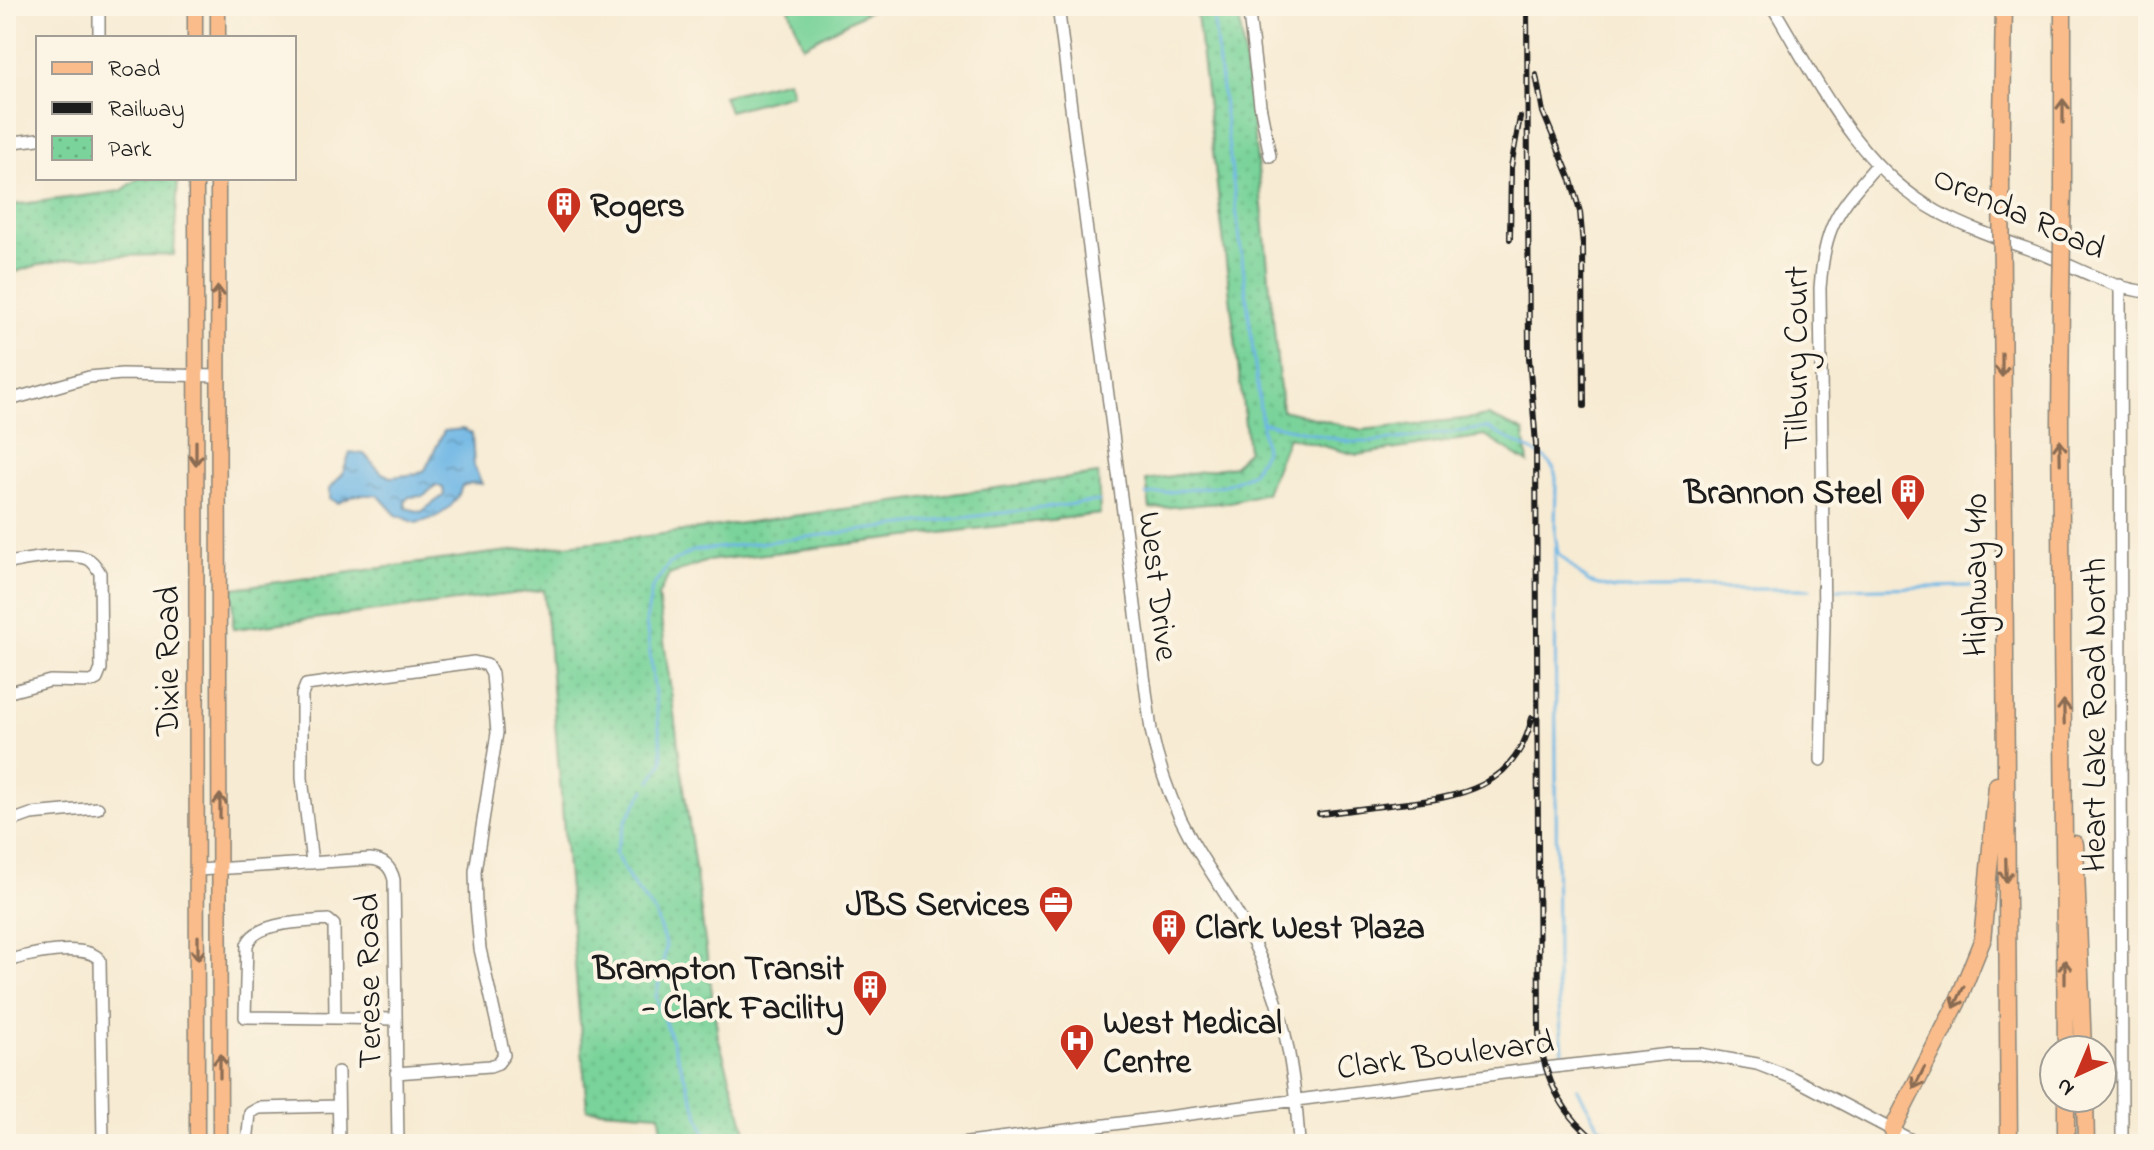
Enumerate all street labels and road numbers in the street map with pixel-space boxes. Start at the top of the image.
street label: Orenda Road [1924,154,2113,275]
street label: Tilbury Court [1774,266,1824,450]
street label: Highway 410 [1953,493,2003,657]
street label: West Drive [1122,509,1190,665]
street label: Heart Lake Road North [2072,558,2122,872]
street label: Dixie Road [145,586,195,737]
street label: Terese Road [344,893,398,1069]
street label: Clark Boulevard [1334,1019,1557,1095]

